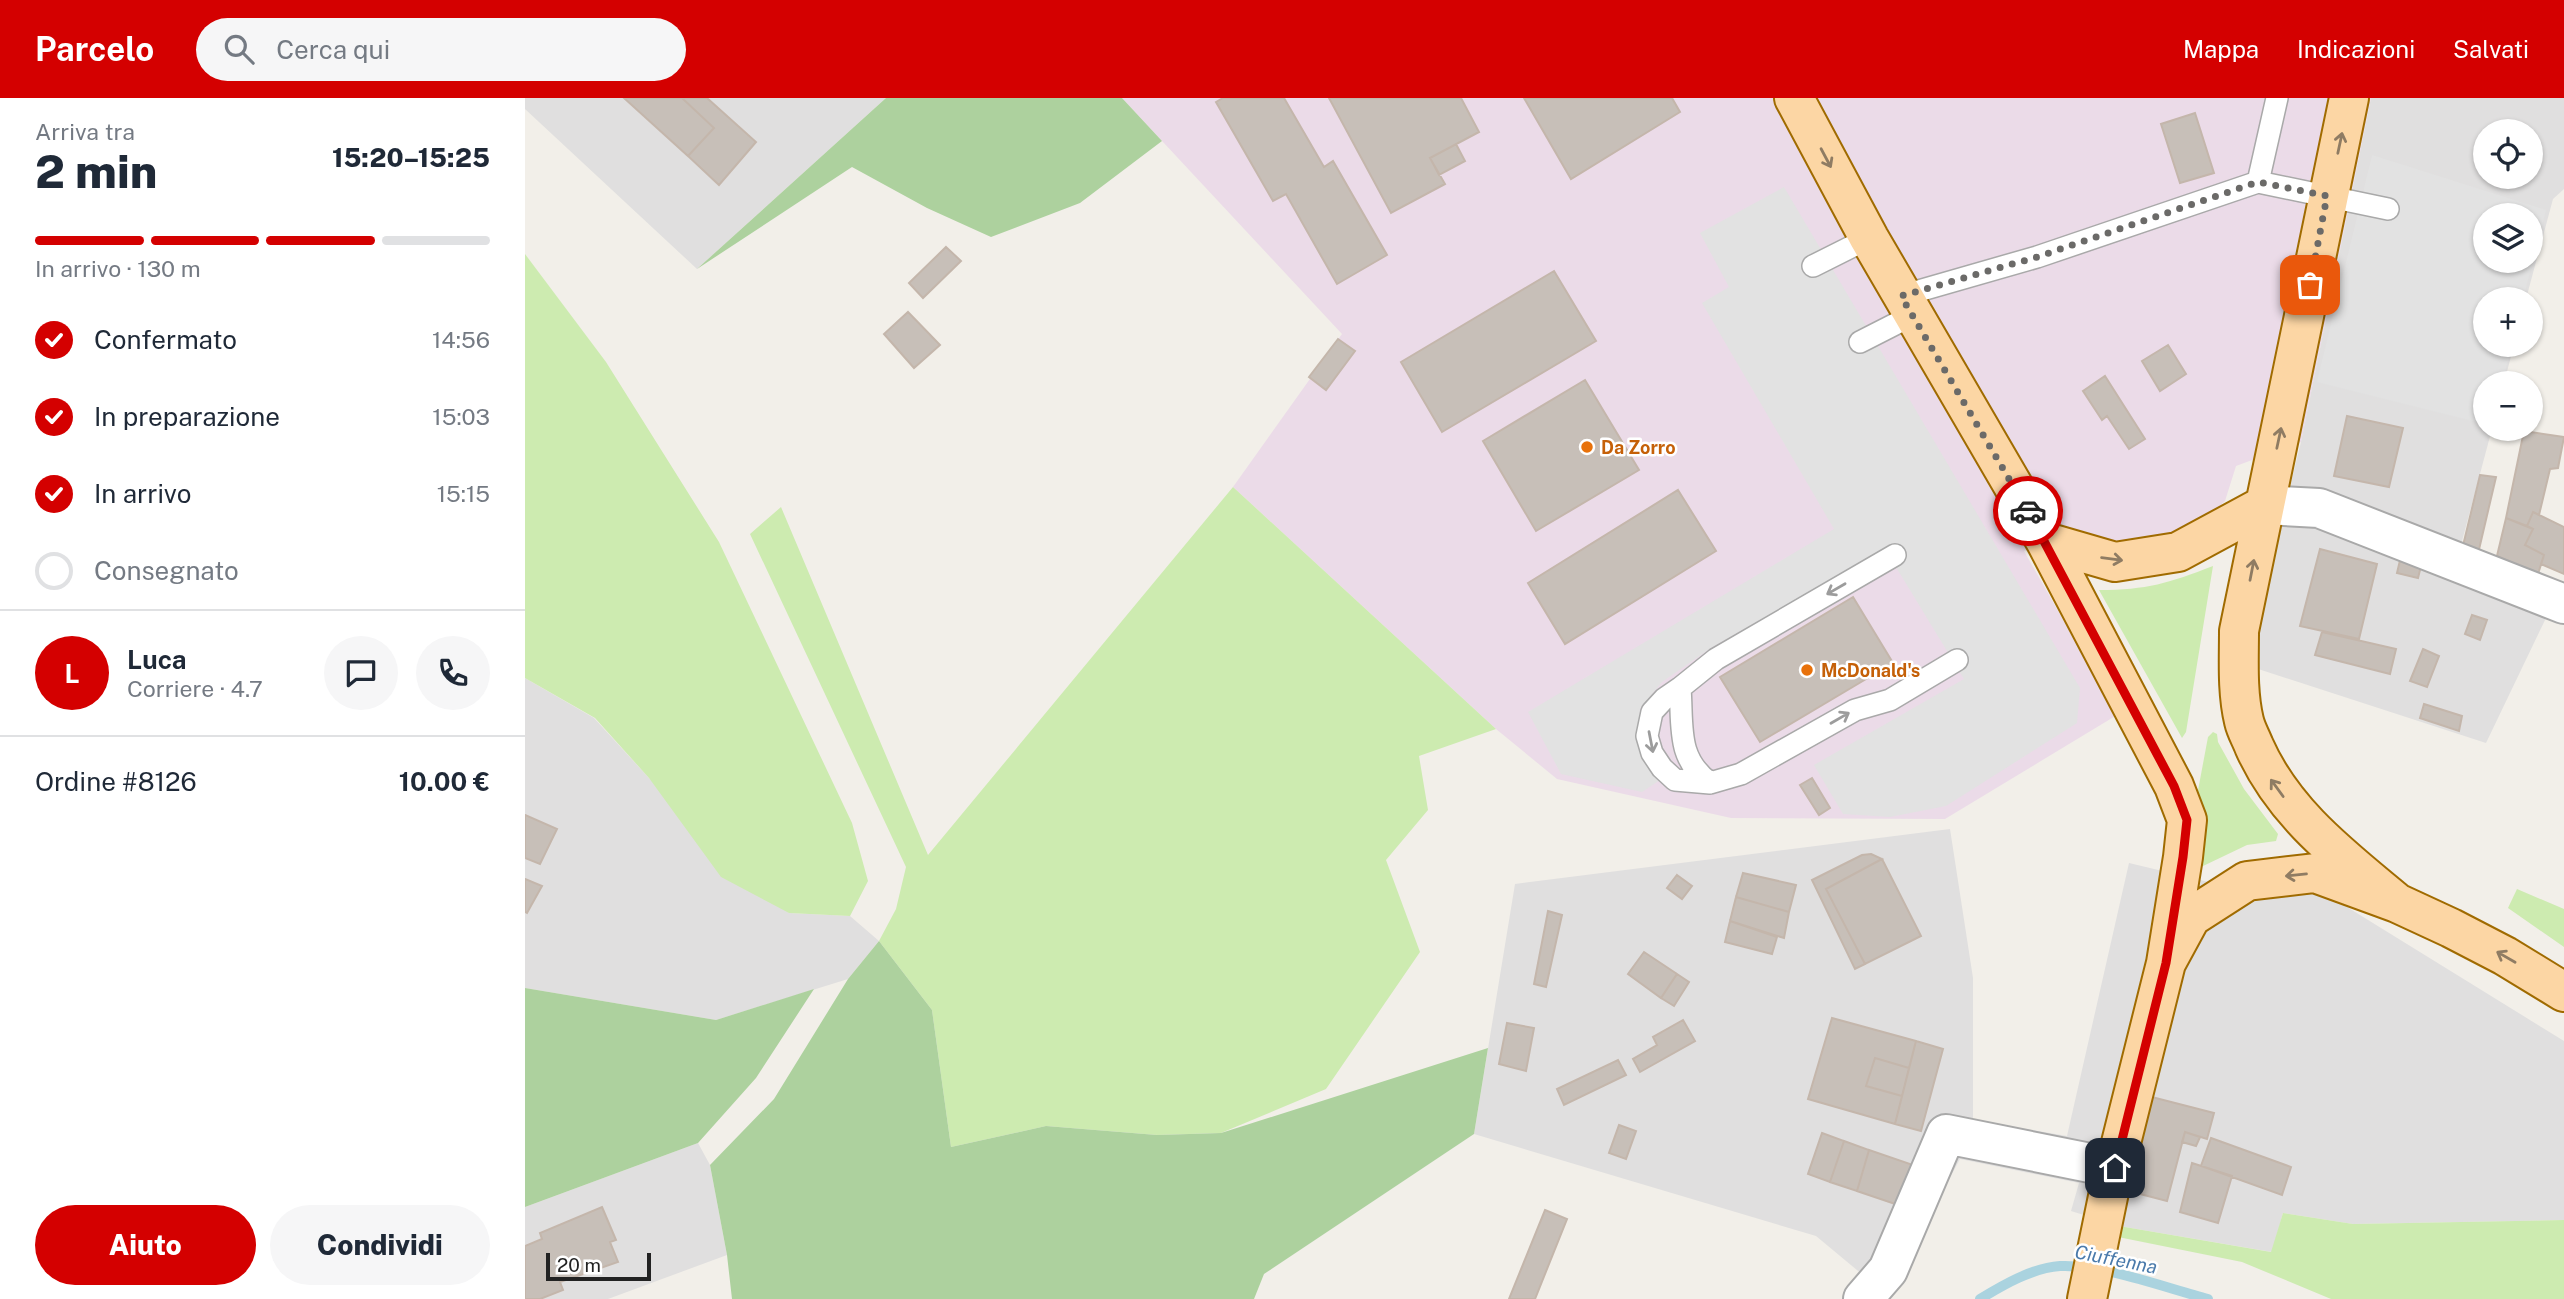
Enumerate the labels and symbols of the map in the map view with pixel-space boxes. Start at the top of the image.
one-way arrow [2333,132,2347,155]
one-way arrow [1820,148,1834,168]
pin [2280,255,2340,315]
one-way arrow [2273,427,2286,450]
place label: Da Zorro [1601,437,1676,458]
marker: Da Zorro [1579,439,1595,455]
courier [1993,476,2063,546]
one-way arrow [2100,553,2123,566]
one-way arrow [2245,559,2259,582]
one-way arrow [1827,582,1847,596]
place label: McDonald's [1821,660,1920,681]
marker: McDonald's [1799,662,1815,678]
one-way arrow [1829,711,1849,725]
one-way arrow [1645,731,1658,753]
one-way arrow [2270,779,2285,798]
one-way arrow [2285,869,2308,882]
one-way arrow [2496,950,2516,964]
pin [2085,1138,2145,1198]
water label: Ciuffenna [2073,1240,2159,1278]
scale bar [546,1250,651,1282]

